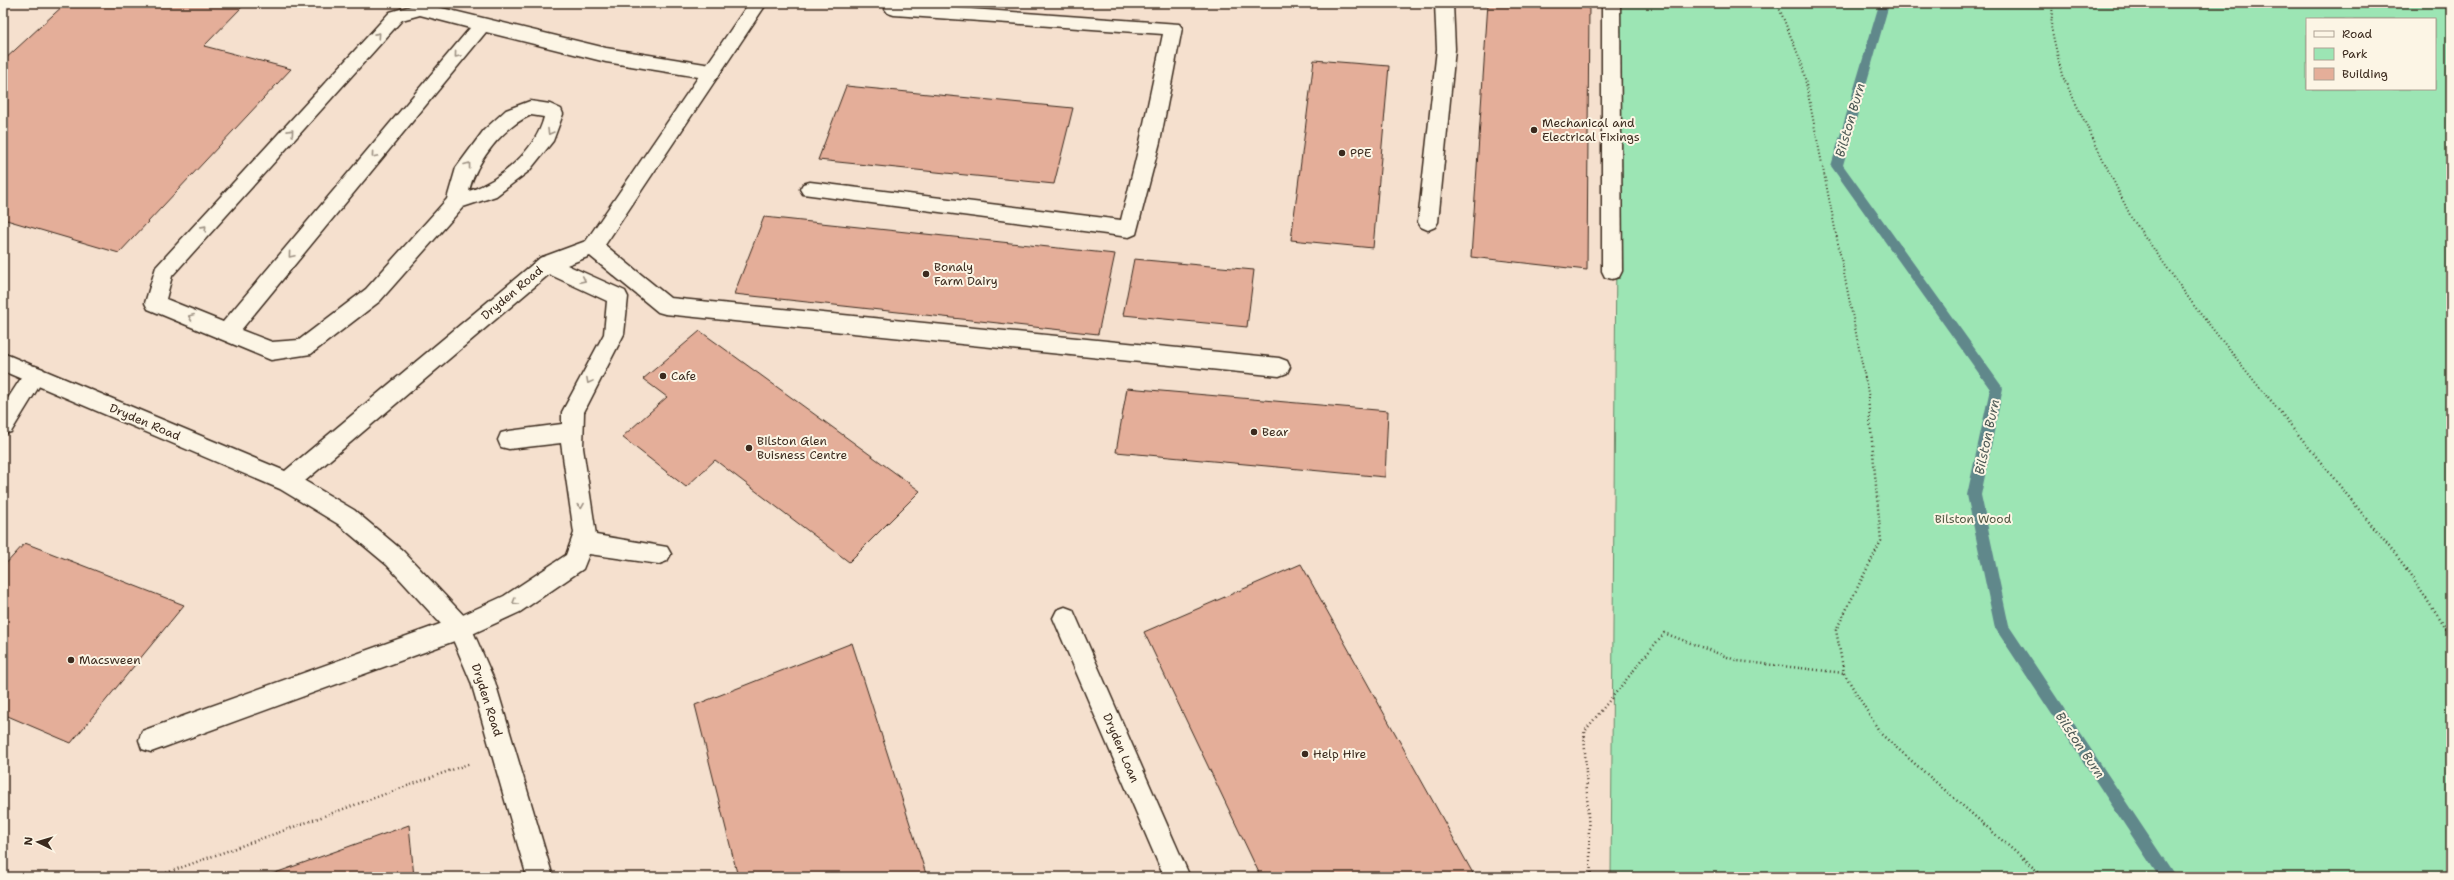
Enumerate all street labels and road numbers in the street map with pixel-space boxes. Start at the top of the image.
street label: Dryden Road [478,262,546,323]
street label: Dryden Road [107,400,183,444]
street label: Dryden Road [468,661,506,739]
street label: Dryden Loan [1099,711,1143,785]

